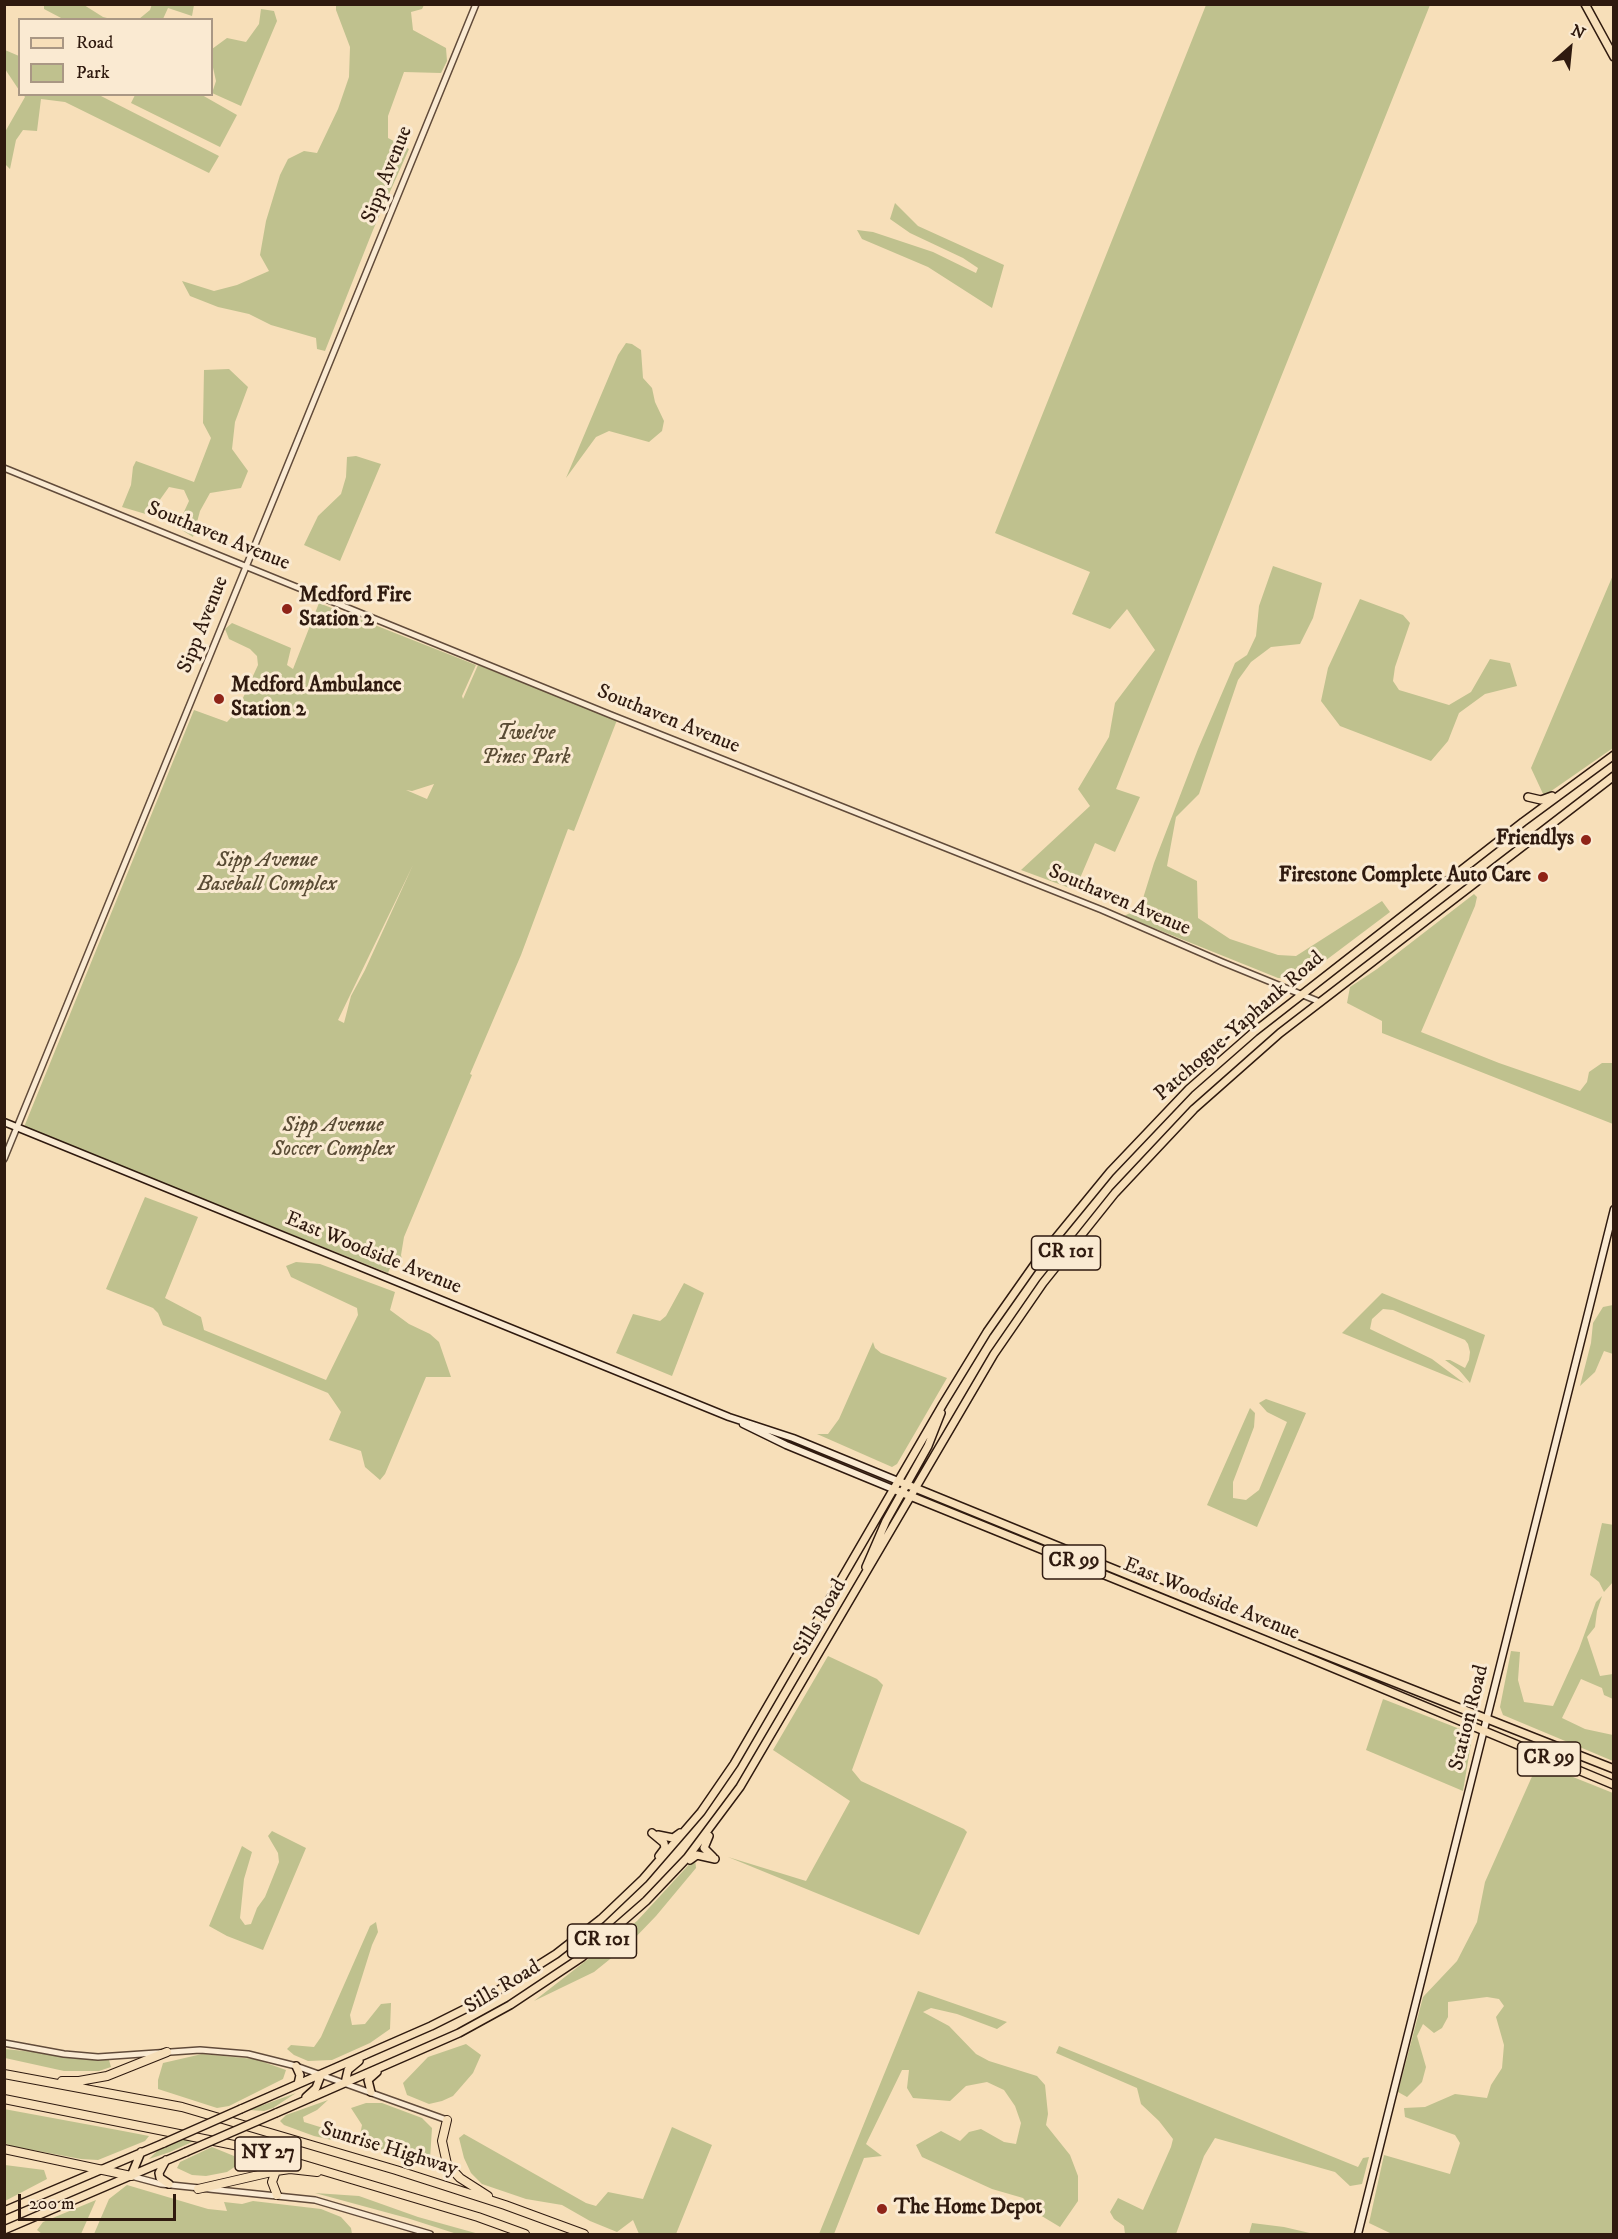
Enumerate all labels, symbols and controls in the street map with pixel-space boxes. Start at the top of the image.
legend [18,18,213,96]
north arrow [1540,18,1600,78]
text: N [1568,20,1589,44]
text: Road [76,32,113,54]
text: Park [76,62,110,84]
street label: Sipp Avenue [357,123,419,227]
street label: Southaven Avenue [143,497,293,577]
street label: Sipp Avenue [173,573,235,677]
place label: Medford Fire Station 2 [299,584,411,634]
marker: Medford Fire Station 2 [280,602,294,616]
place label: Medford Ambulance Station 2 [231,674,401,724]
street label: Southaven Avenue [593,680,743,760]
marker: Medford Ambulance Station 2 [212,692,226,706]
park label: Twelve Pines Park [481,722,571,772]
place label: Friendlys [1496,827,1574,853]
marker: Friendlys [1579,833,1593,847]
park label: Sipp Avenue Baseball Complex [197,849,337,899]
street label: Southaven Avenue [1044,860,1194,942]
place label: Firestone Complete Auto Care [1279,864,1531,890]
marker: Firestone Complete Auto Care [1536,870,1550,884]
street label: Patchogue-Yaphank Road [1150,947,1330,1107]
park label: Sipp Avenue Soccer Complex [272,1114,394,1164]
street label: East Woodside Avenue [281,1207,465,1301]
road number: CR 101 [1032,1236,1100,1270]
road number: CR 99 [1042,1545,1106,1579]
street label: East Woodside Avenue [1119,1553,1303,1647]
street label: Sills Road [789,1575,853,1661]
street label: Station Road [1445,1663,1495,1773]
road number: CR 99 [1518,1742,1580,1776]
road number: CR 101 [568,1924,636,1958]
street label: Sills Road [460,1956,546,2020]
street label: Sunrise Highway [317,2117,461,2183]
road number: NY 27 [235,2137,301,2171]
scale bar [21,2182,178,2220]
text: 200 m [29,2193,75,2215]
place label: The Home Depot [894,2196,1042,2222]
marker: The Home Depot [875,2202,889,2216]

